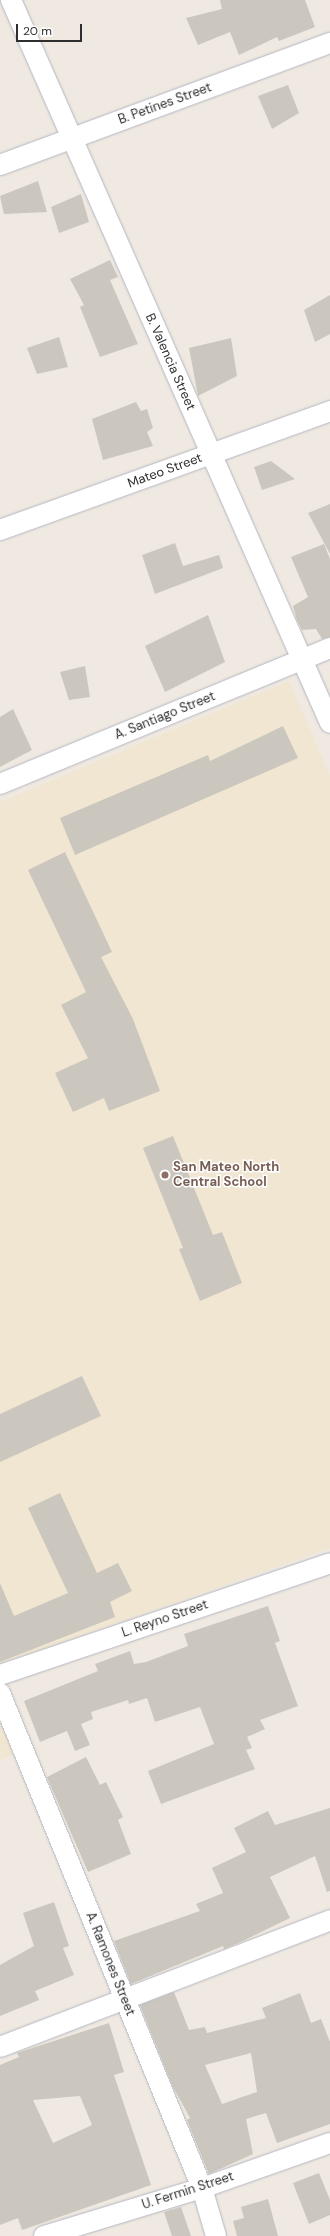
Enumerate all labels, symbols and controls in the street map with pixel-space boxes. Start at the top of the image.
scale bar [18,16,84,42]
text: 20 m [23,23,52,39]
street label: B. Petines Street [116,80,214,128]
street label: B. Valencia Street [142,311,198,413]
street label: Mateo Street [126,450,204,492]
street label: A. Santiago Street [112,689,218,743]
place label: San Mateo North Central School [173,1160,279,1191]
marker: San Mateo North Central School [160,1170,170,1180]
street label: L. Reyno Street [120,1597,210,1641]
street label: A. Ramones Street [82,1910,138,2018]
street label: U. Fermin Street [140,2169,236,2213]

